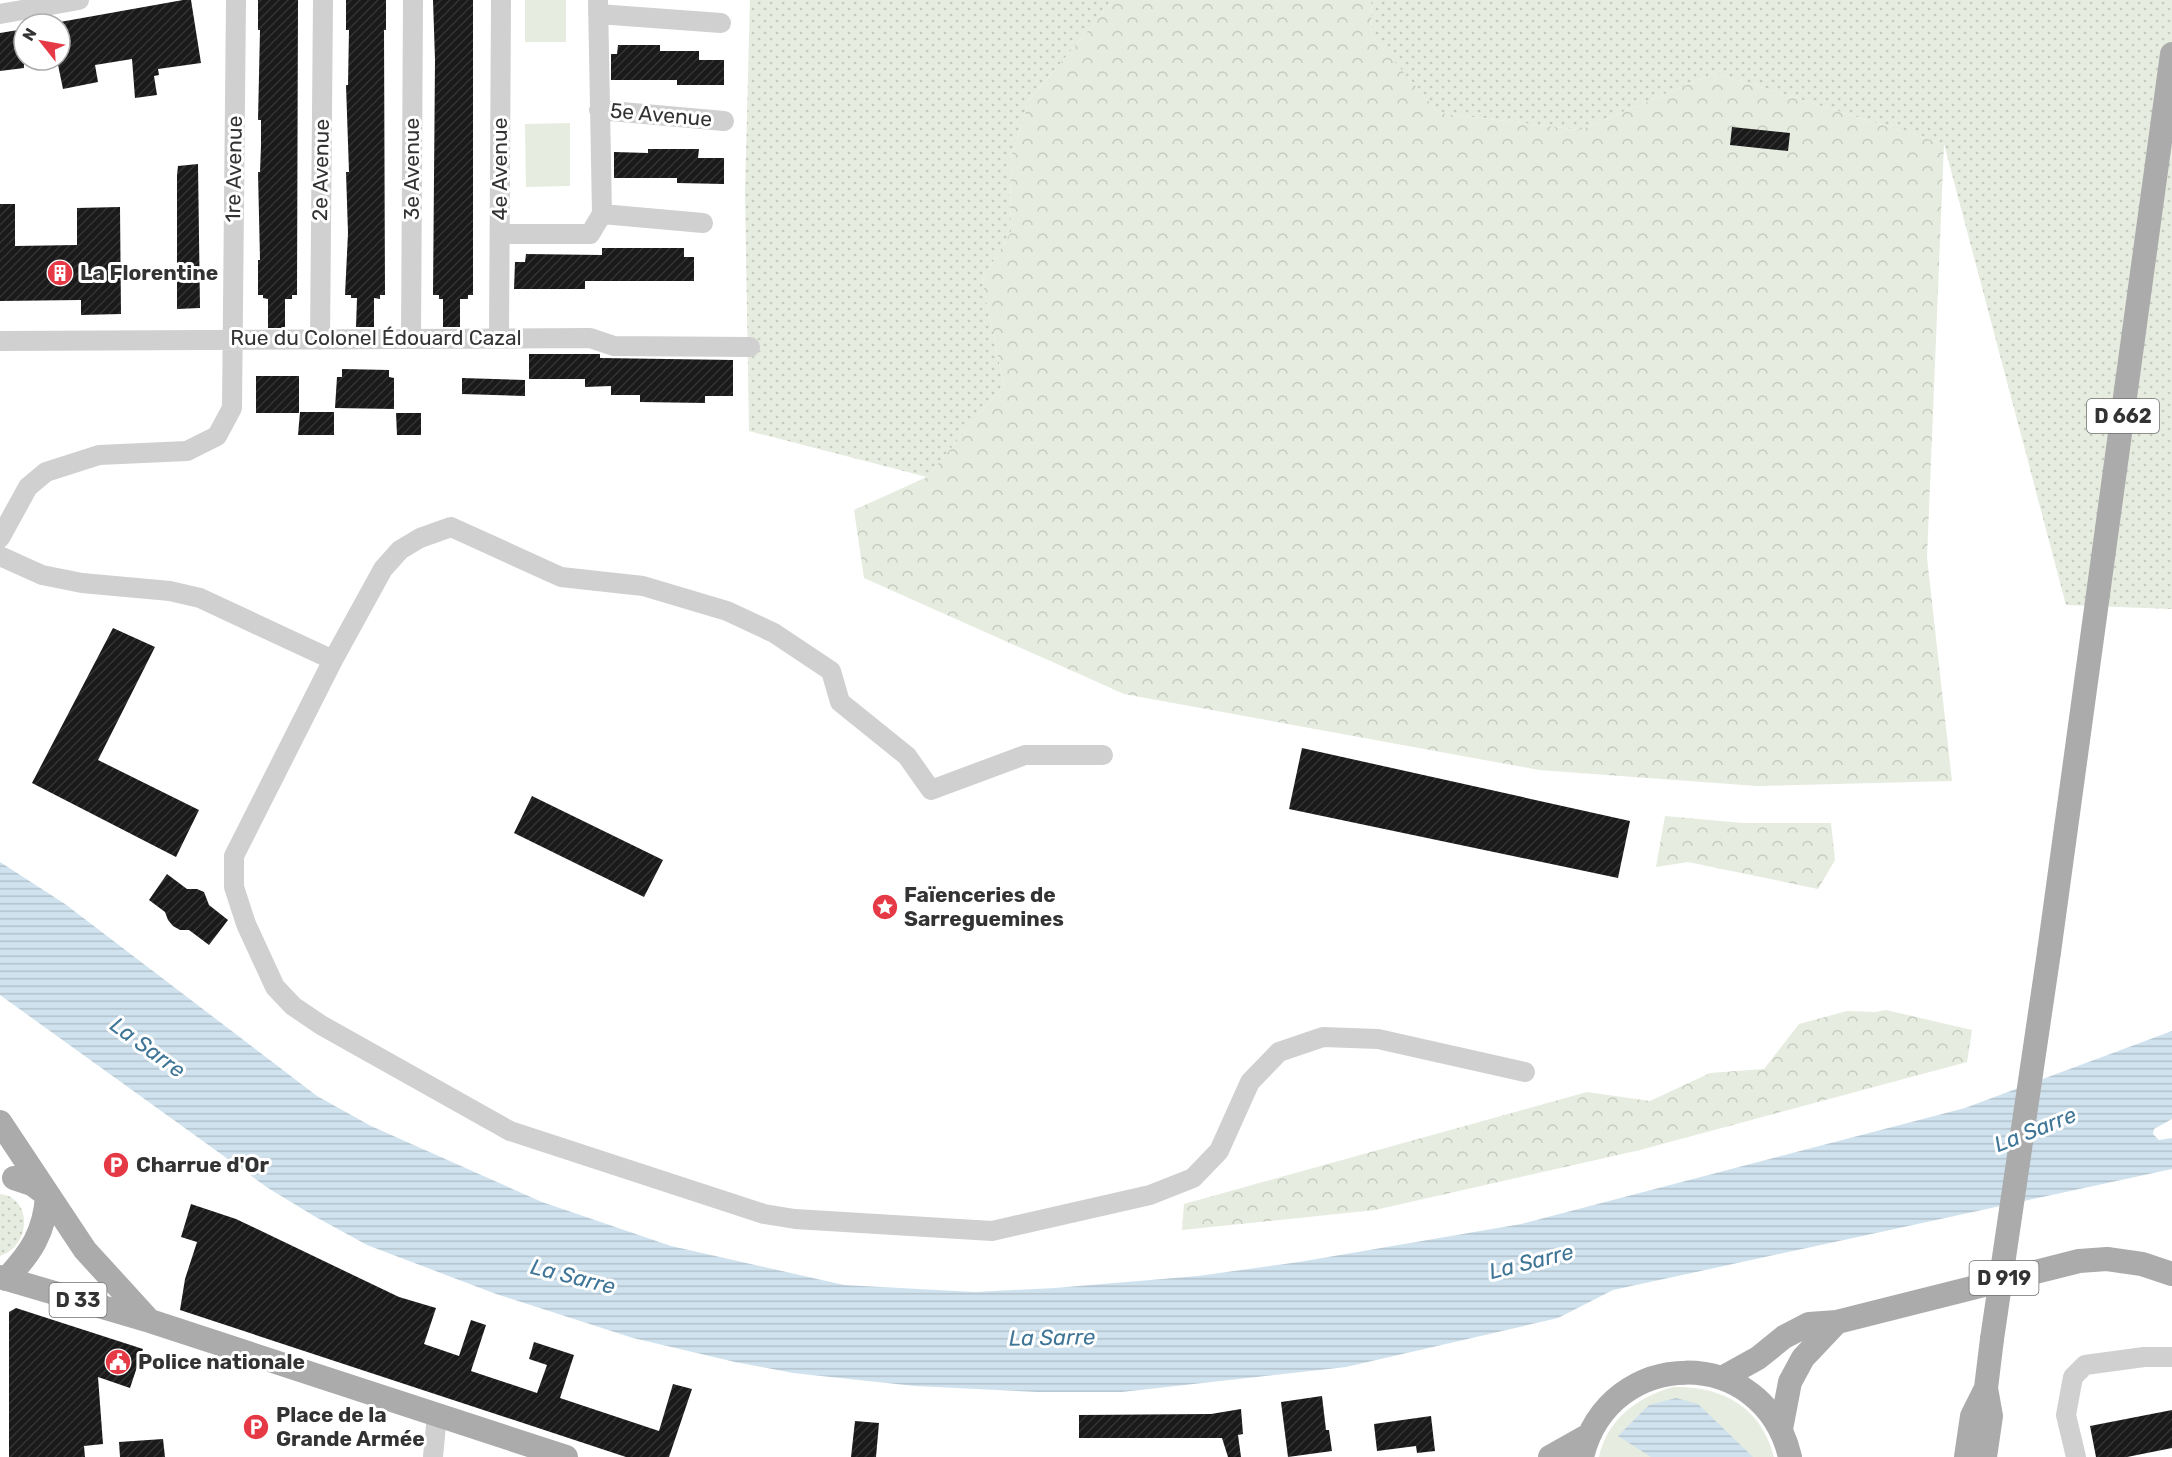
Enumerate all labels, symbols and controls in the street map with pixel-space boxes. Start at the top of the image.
north arrow [12,12,72,72]
text: N [18,25,41,44]
street label: 5e Avenue [609,98,713,131]
street label: 1re Avenue [220,115,247,223]
street label: 3e Avenue [399,118,424,220]
street label: 4e Avenue [487,118,512,220]
street label: 2e Avenue [307,119,334,221]
building icon: La Florentine [45,258,75,288]
place label: La Florentine [80,260,218,285]
street label: Rue du Colonel Édouard Cazal [230,325,522,350]
road number: D 662 [2087,399,2159,433]
place label: Faïenceries de Sarreguemines [904,882,1064,931]
place icon: Faïenceries de Sarreguemines [870,892,900,922]
water label: La Sarre [105,1011,190,1084]
water label: La Sarre [1990,1101,2080,1158]
parking icon: Charrue d'Or [101,1150,131,1180]
place label: Charrue d'Or [136,1152,270,1177]
water label: La Sarre [1486,1238,1576,1285]
water label: La Sarre [528,1253,618,1300]
road number: D 919 [1970,1261,2038,1295]
road number: D 33 [50,1283,106,1317]
water label: La Sarre [1009,1323,1095,1352]
public building icon: Police nationale [103,1347,133,1377]
place label: Police nationale [138,1349,305,1374]
place label: Place de la Grande Armée [276,1402,425,1451]
parking icon: Place de la Grande Armée [241,1412,271,1442]

